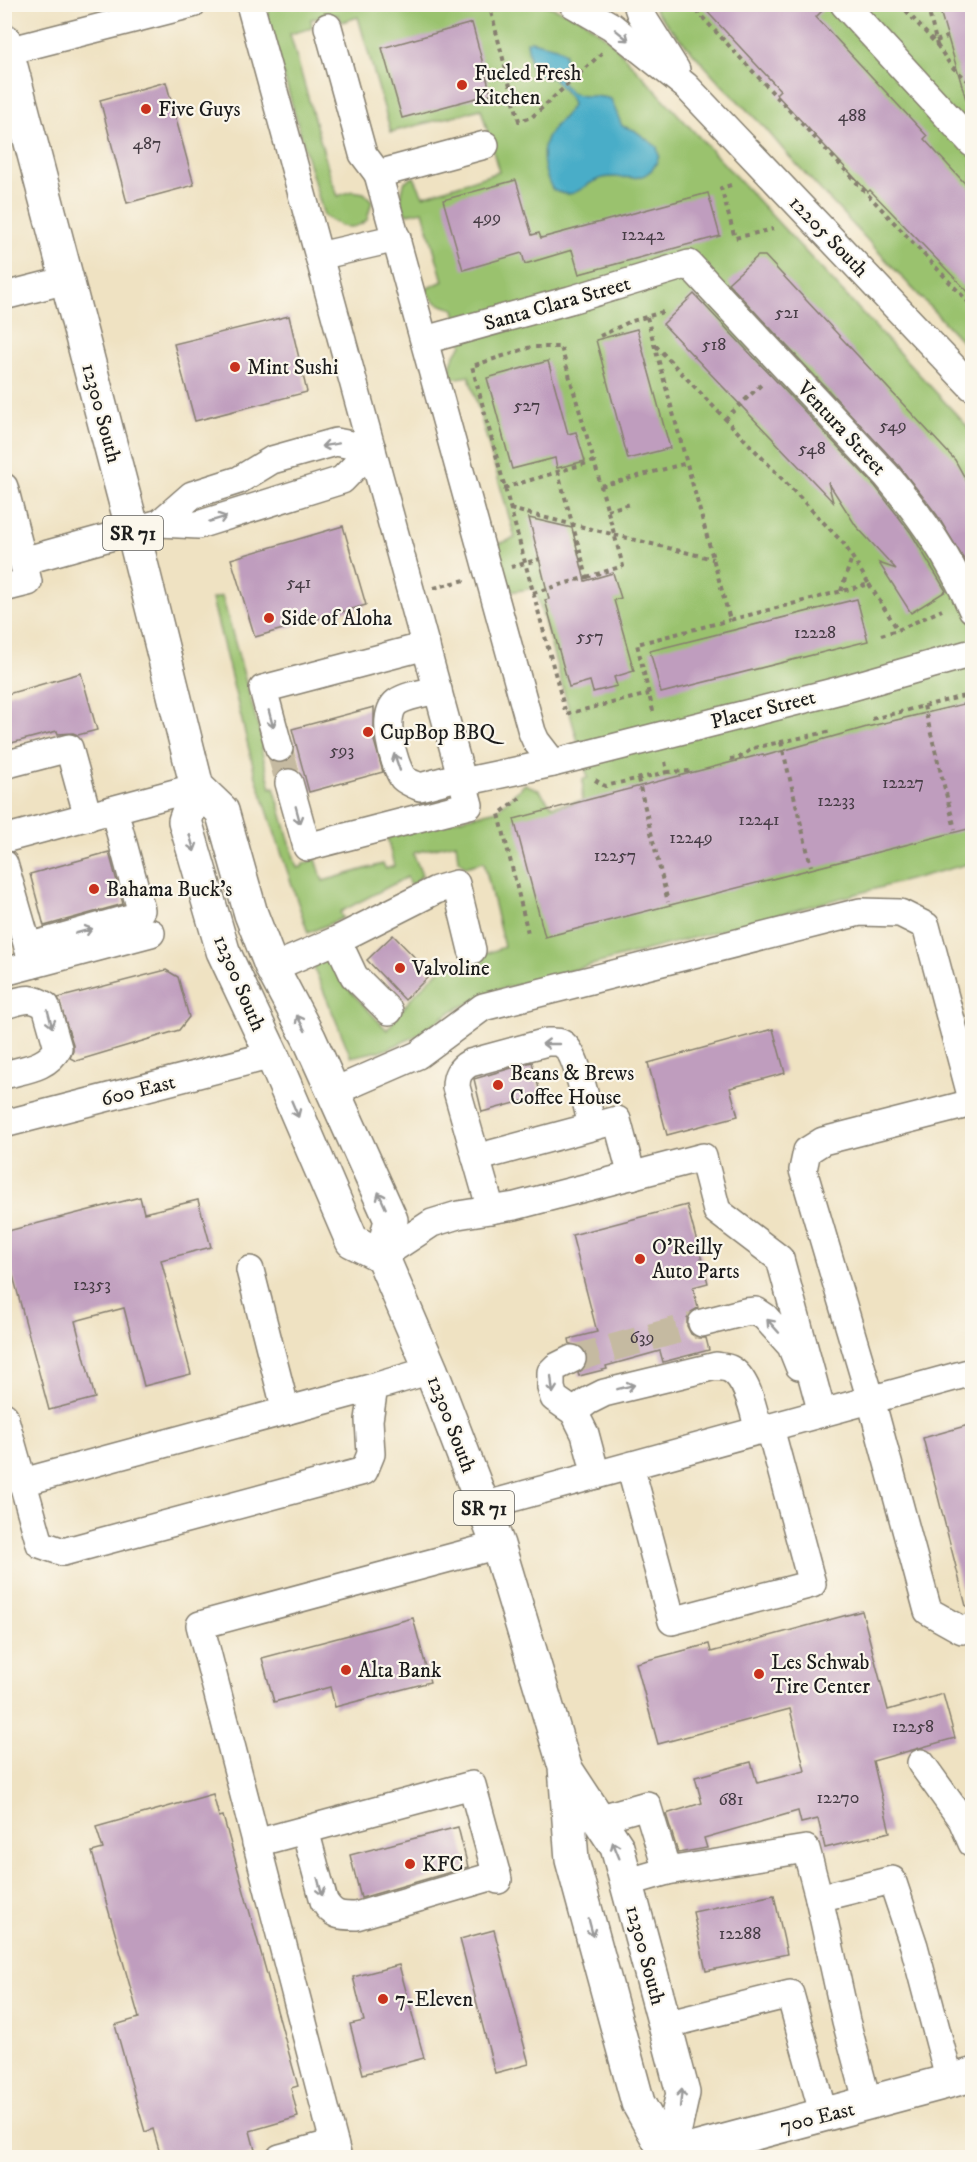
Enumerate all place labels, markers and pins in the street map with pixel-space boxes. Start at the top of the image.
place label: Fueled Fresh Kitchen [474,61,581,111]
marker: Fueled Fresh Kitchen [455,78,469,92]
place label: Five Guys [158,97,240,123]
marker: Five Guys [139,102,153,116]
place label: Mint Sushi [247,355,338,381]
marker: Mint Sushi [228,360,242,374]
place label: Side of Aloha [281,606,392,632]
marker: Side of Aloha [262,611,276,625]
place label: CupBop BBQ [380,720,505,746]
marker: CupBop BBQ [361,725,375,739]
place label: Bahama Buck's [106,877,232,903]
marker: Bahama Buck's [87,882,101,896]
place label: Valvoline [411,956,490,982]
marker: Valvoline [393,961,407,975]
place label: Beans & Brews Coffee House [510,1061,634,1111]
marker: Beans & Brews Coffee House [491,1078,505,1092]
place label: O'Reilly Auto Parts [652,1235,740,1285]
marker: O'Reilly Auto Parts [633,1252,647,1266]
place label: Les Schwab Tire Center [771,1650,870,1700]
place label: Alta Bank [358,1658,442,1684]
marker: Alta Bank [339,1663,353,1677]
marker: Les Schwab Tire Center [752,1667,766,1681]
place label: KFC [422,1852,464,1878]
marker: KFC [403,1857,417,1871]
place label: 7-Eleven [395,1987,473,2013]
marker: 7-Eleven [376,1992,390,2006]

